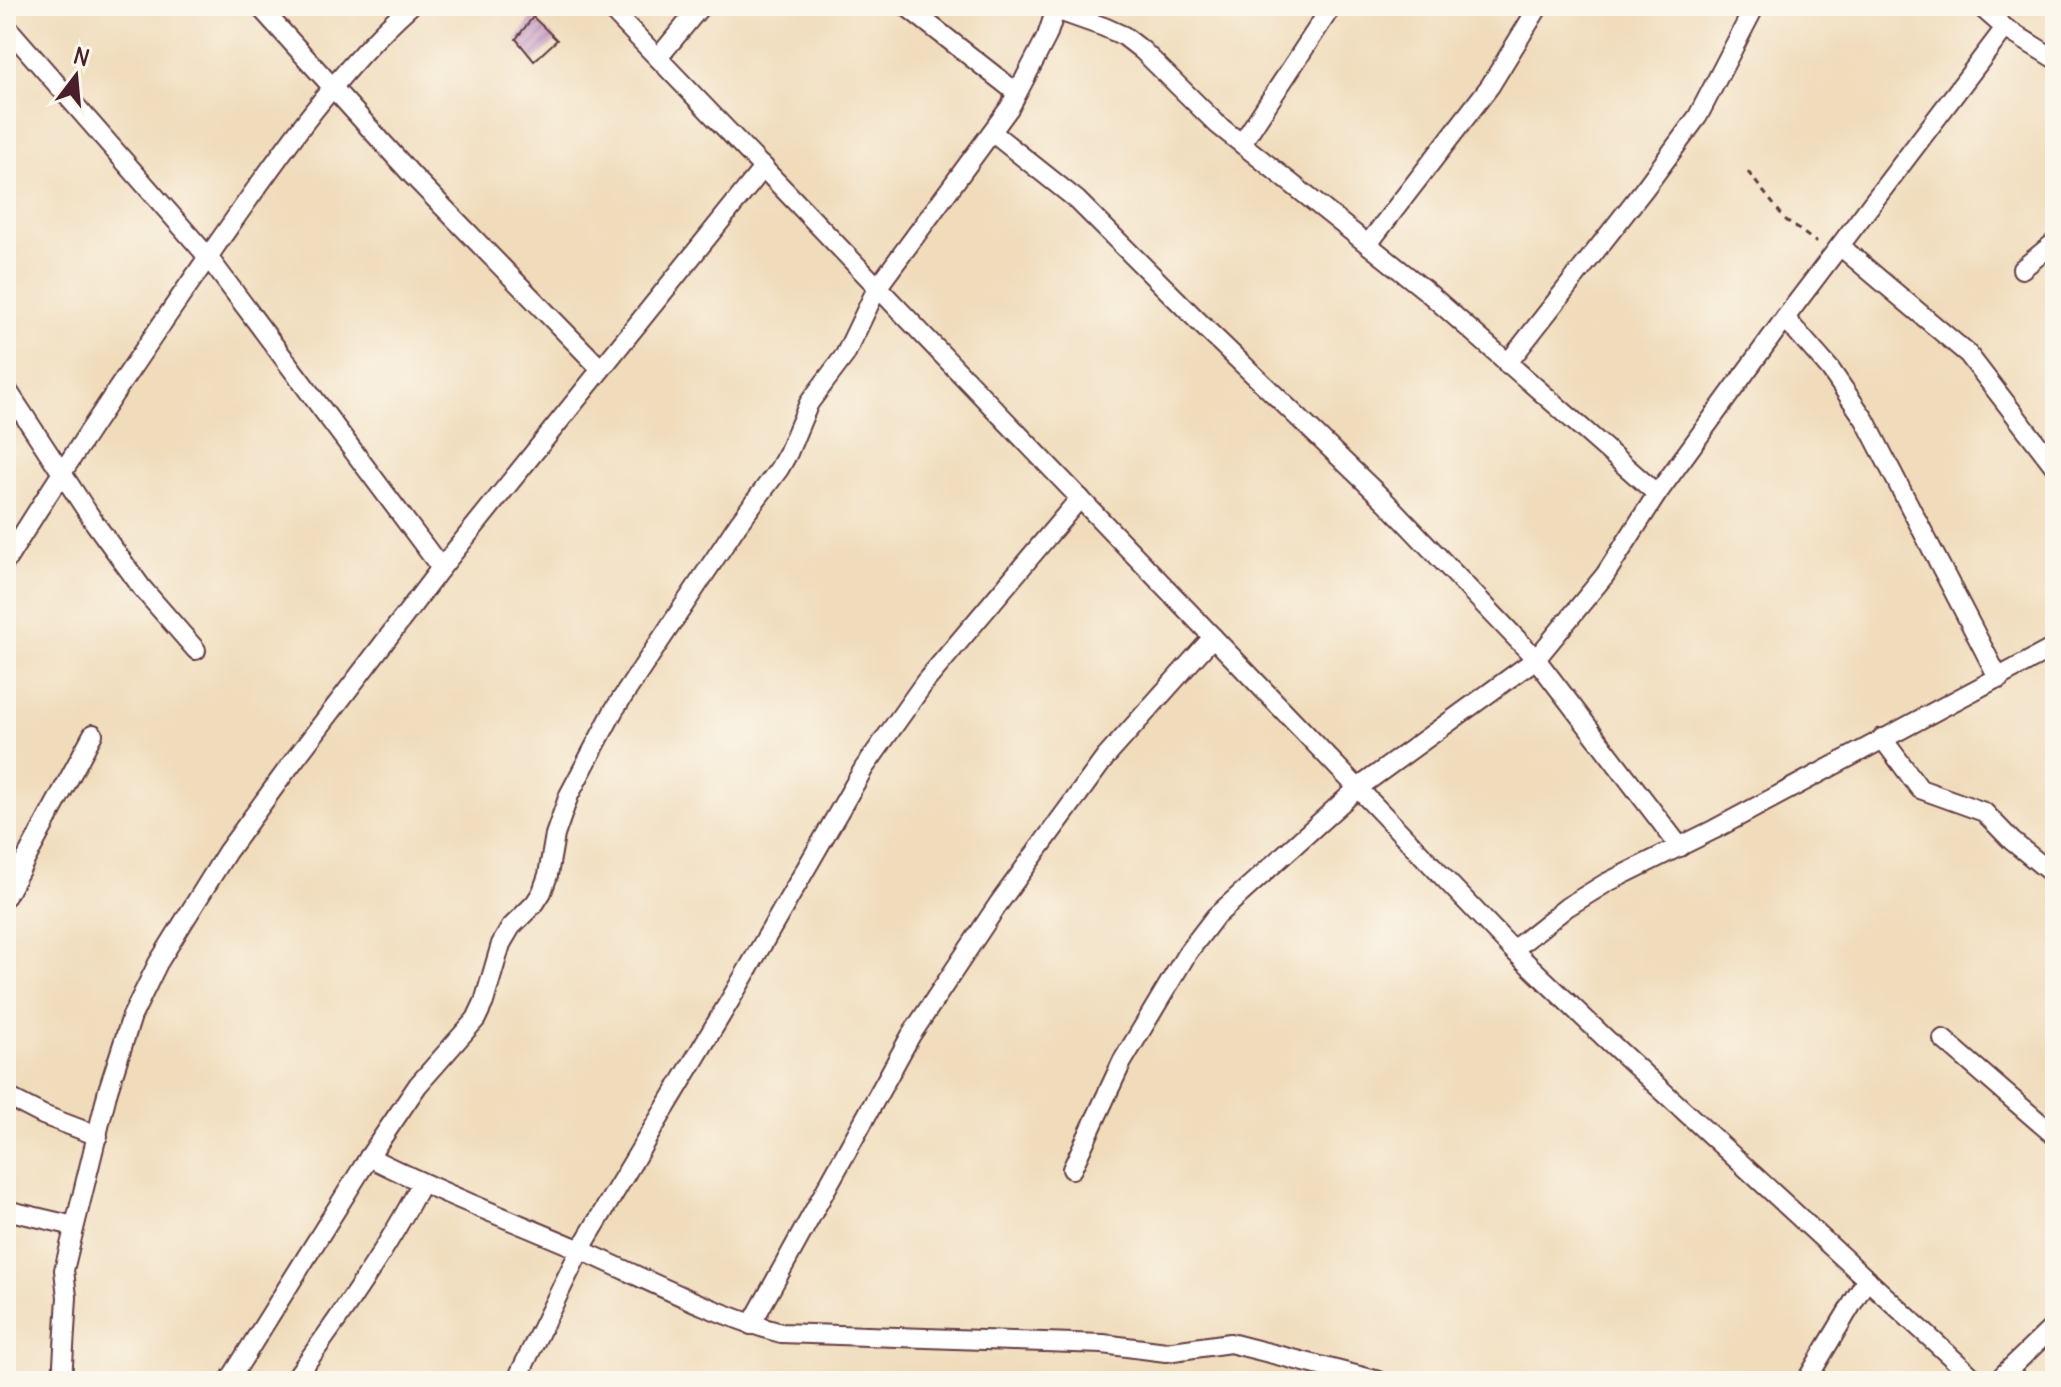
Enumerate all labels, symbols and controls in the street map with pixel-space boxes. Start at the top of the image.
north arrow [36,36,116,116]
text: N [70,41,93,72]

